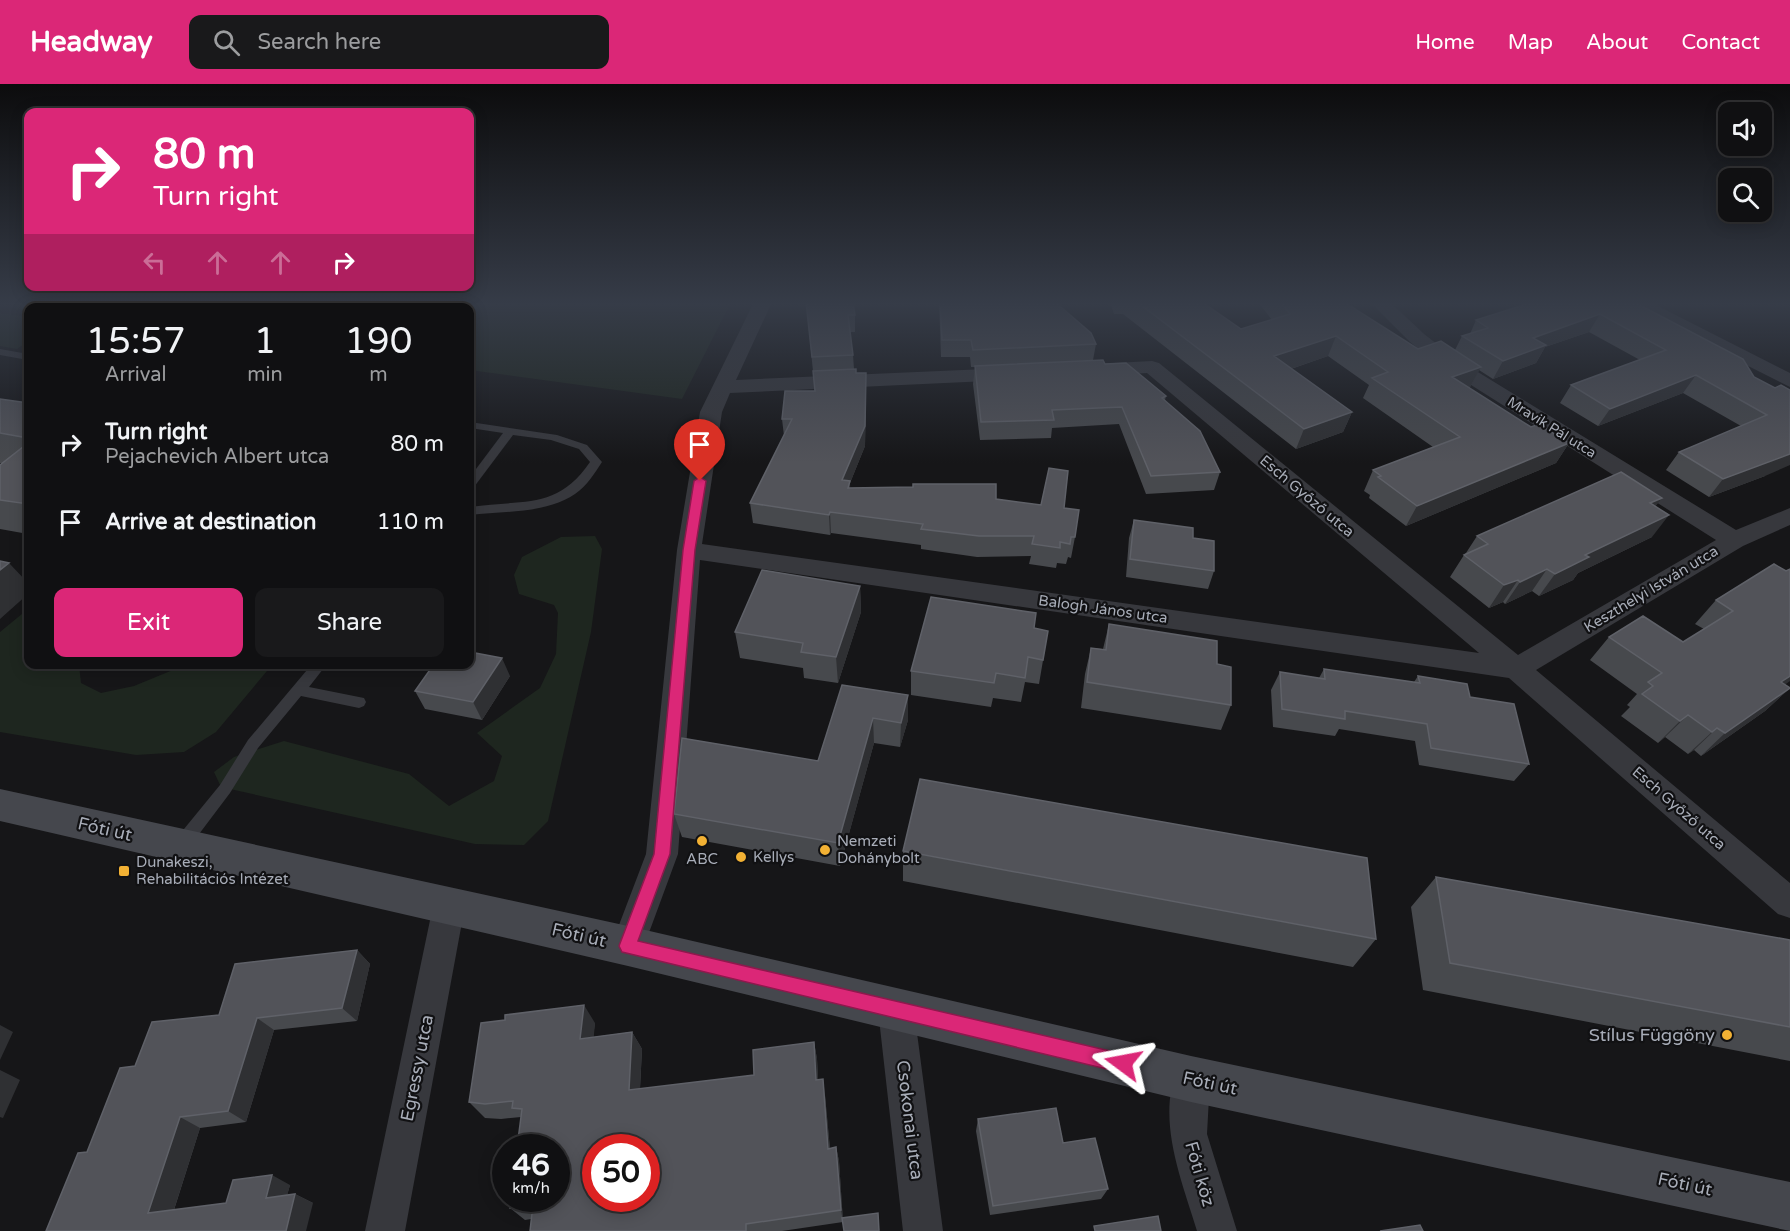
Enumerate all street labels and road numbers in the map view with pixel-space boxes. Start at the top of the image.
street label: Mravik Pál utca [1504,393,1599,462]
street label: Esch Győző utca [1256,451,1358,541]
street label: Keszthelyi István utca [1581,542,1721,636]
street label: Balogh János utca [1037,591,1169,627]
street label: Esch Győző utca [1629,763,1729,853]
street label: Fóti út [76,812,134,846]
street label: Fóti út [550,918,608,952]
street label: Egressy utca [396,1013,438,1123]
street label: Csokonai utca [892,1059,928,1181]
street label: Fóti út [1181,1067,1239,1099]
street label: Fóti köz [1180,1139,1220,1209]
street label: Fóti út [1656,1168,1714,1200]

